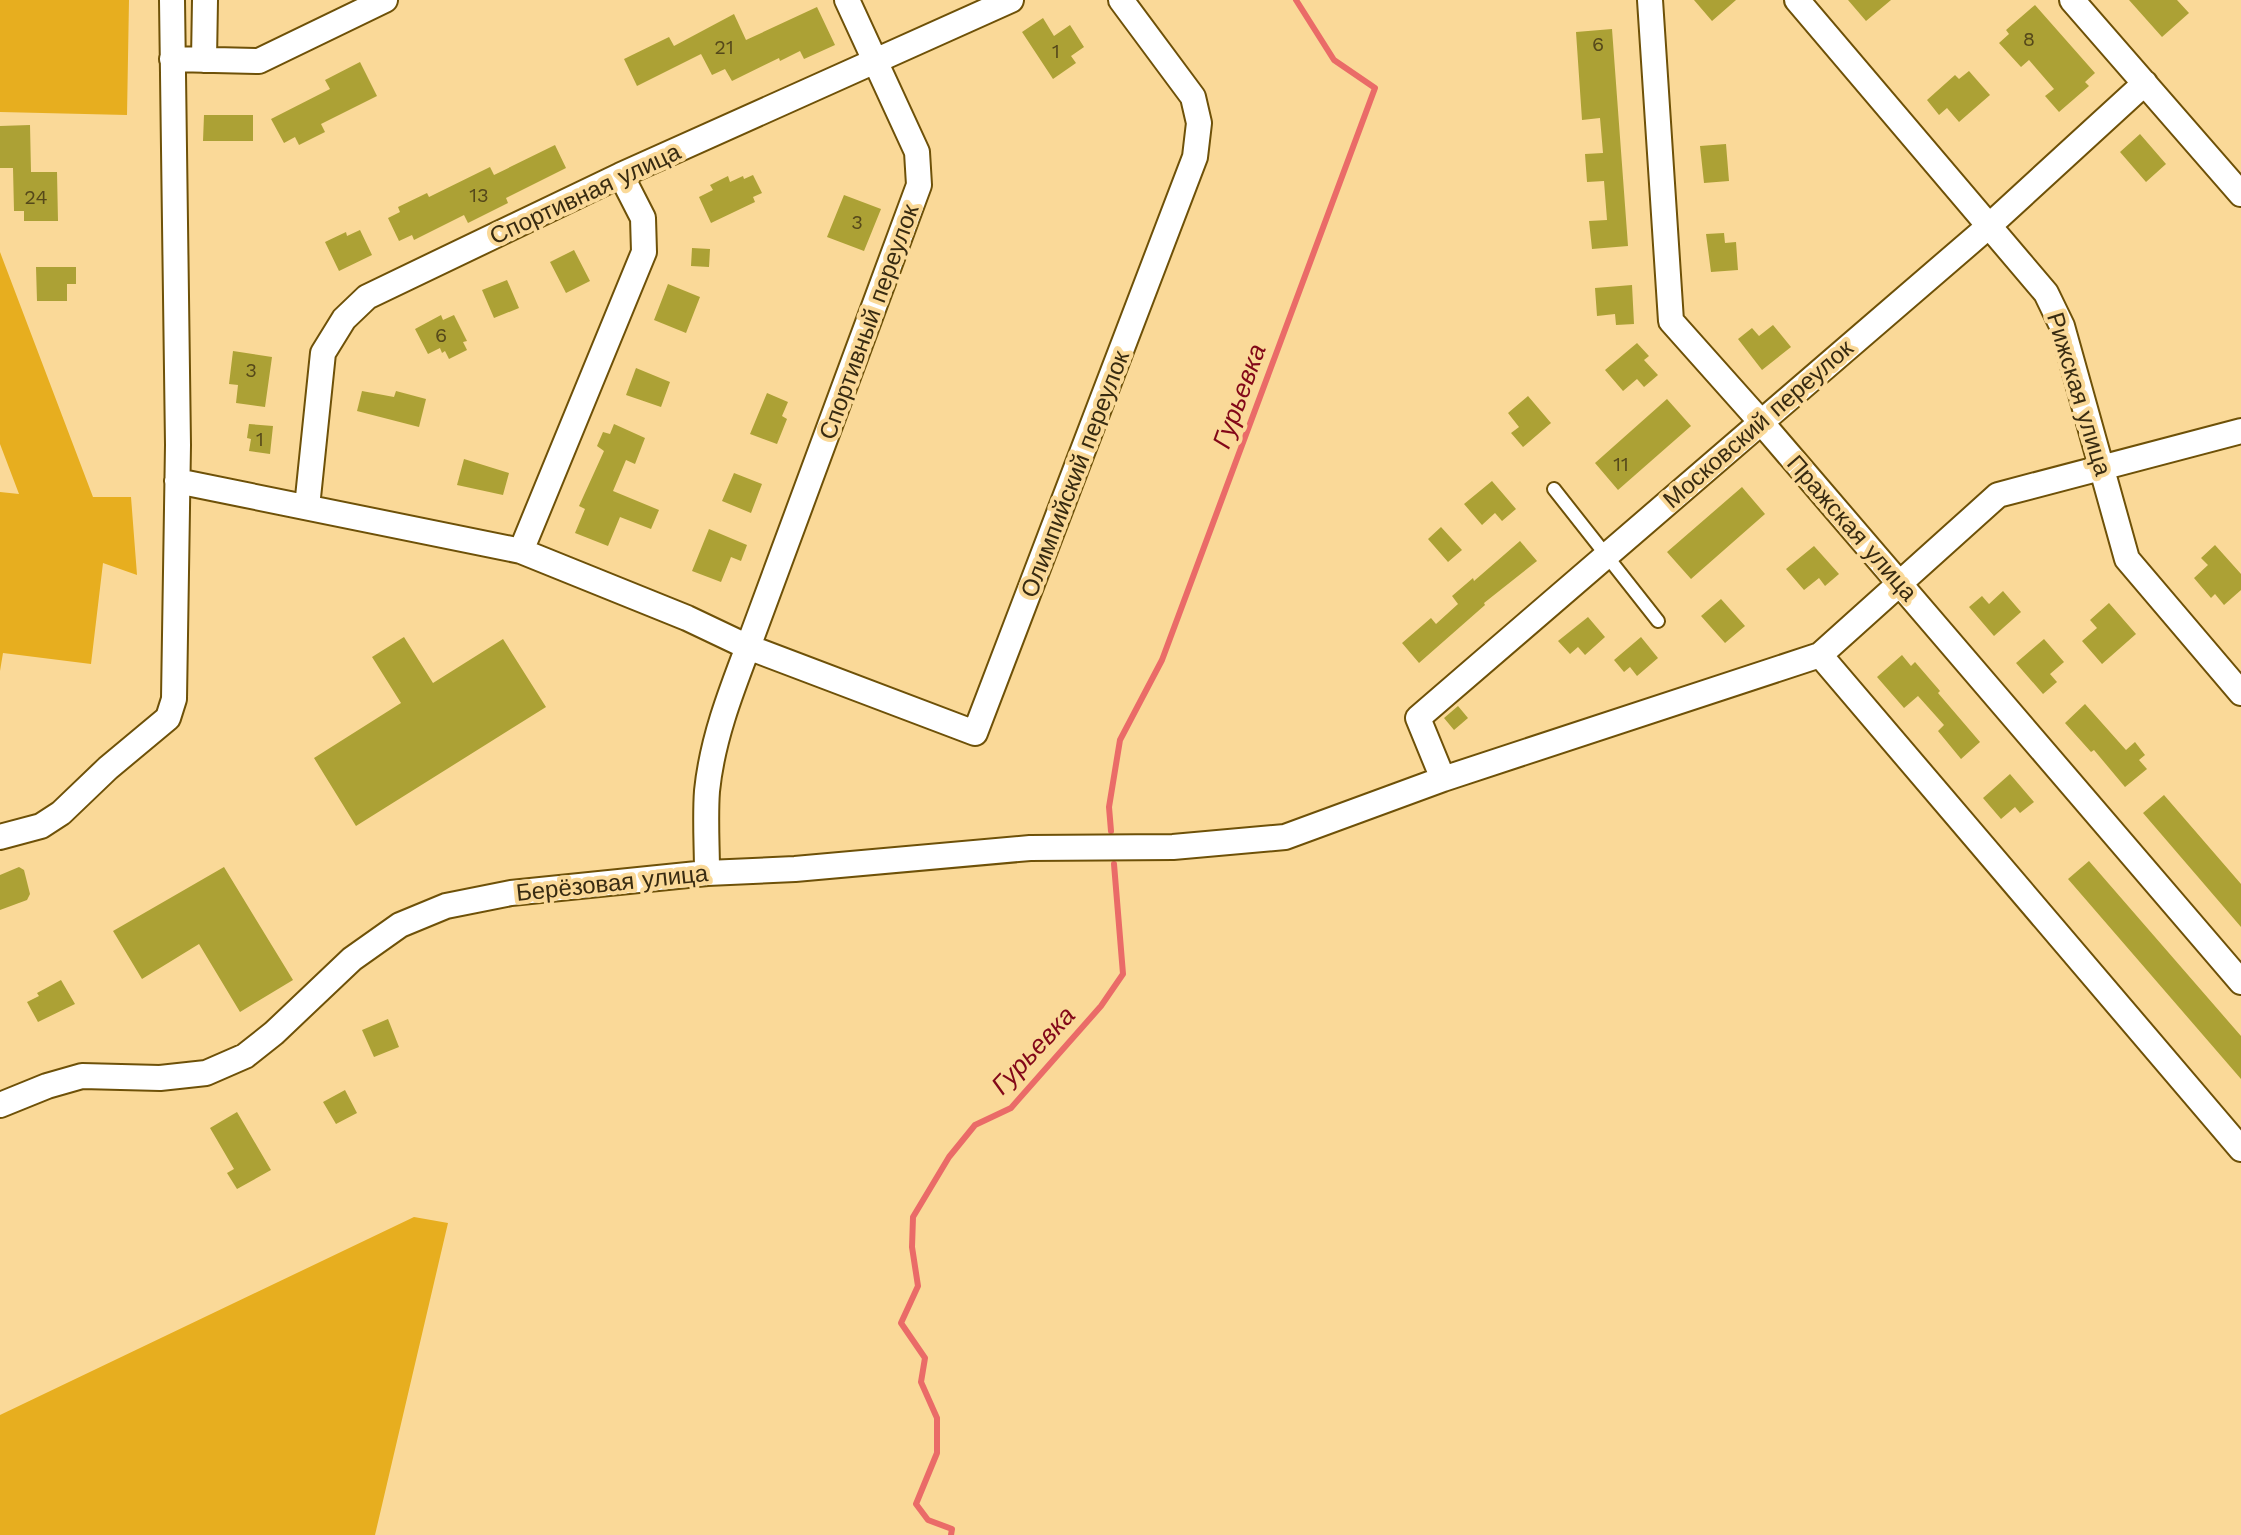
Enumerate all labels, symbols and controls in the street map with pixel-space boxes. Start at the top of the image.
house number: 8 [2023,27,2035,51]
house number: 6 [1592,32,1604,56]
house number: 21 [714,35,734,59]
house number: 1 [1052,39,1060,63]
street label: Спортивная улица [485,137,685,251]
house number: 13 [469,183,489,207]
house number: 24 [24,185,48,209]
street label: Спортивный переулок [813,200,925,443]
house number: 3 [851,210,863,234]
street label: Рижская улица [2041,309,2117,480]
house number: 6 [435,323,447,347]
street label: Московский переулок [1657,334,1859,514]
water label: Гурьевка [1206,340,1272,452]
street label: Олимпийский переулок [1015,346,1135,601]
house number: 3 [245,358,257,382]
house number: 1 [256,427,264,451]
street label: Пражская улица [1781,450,1923,607]
house number: 11 [1613,452,1629,476]
street label: Берёзовая улица [515,859,710,907]
water label: Гурьевка [985,1000,1081,1100]

